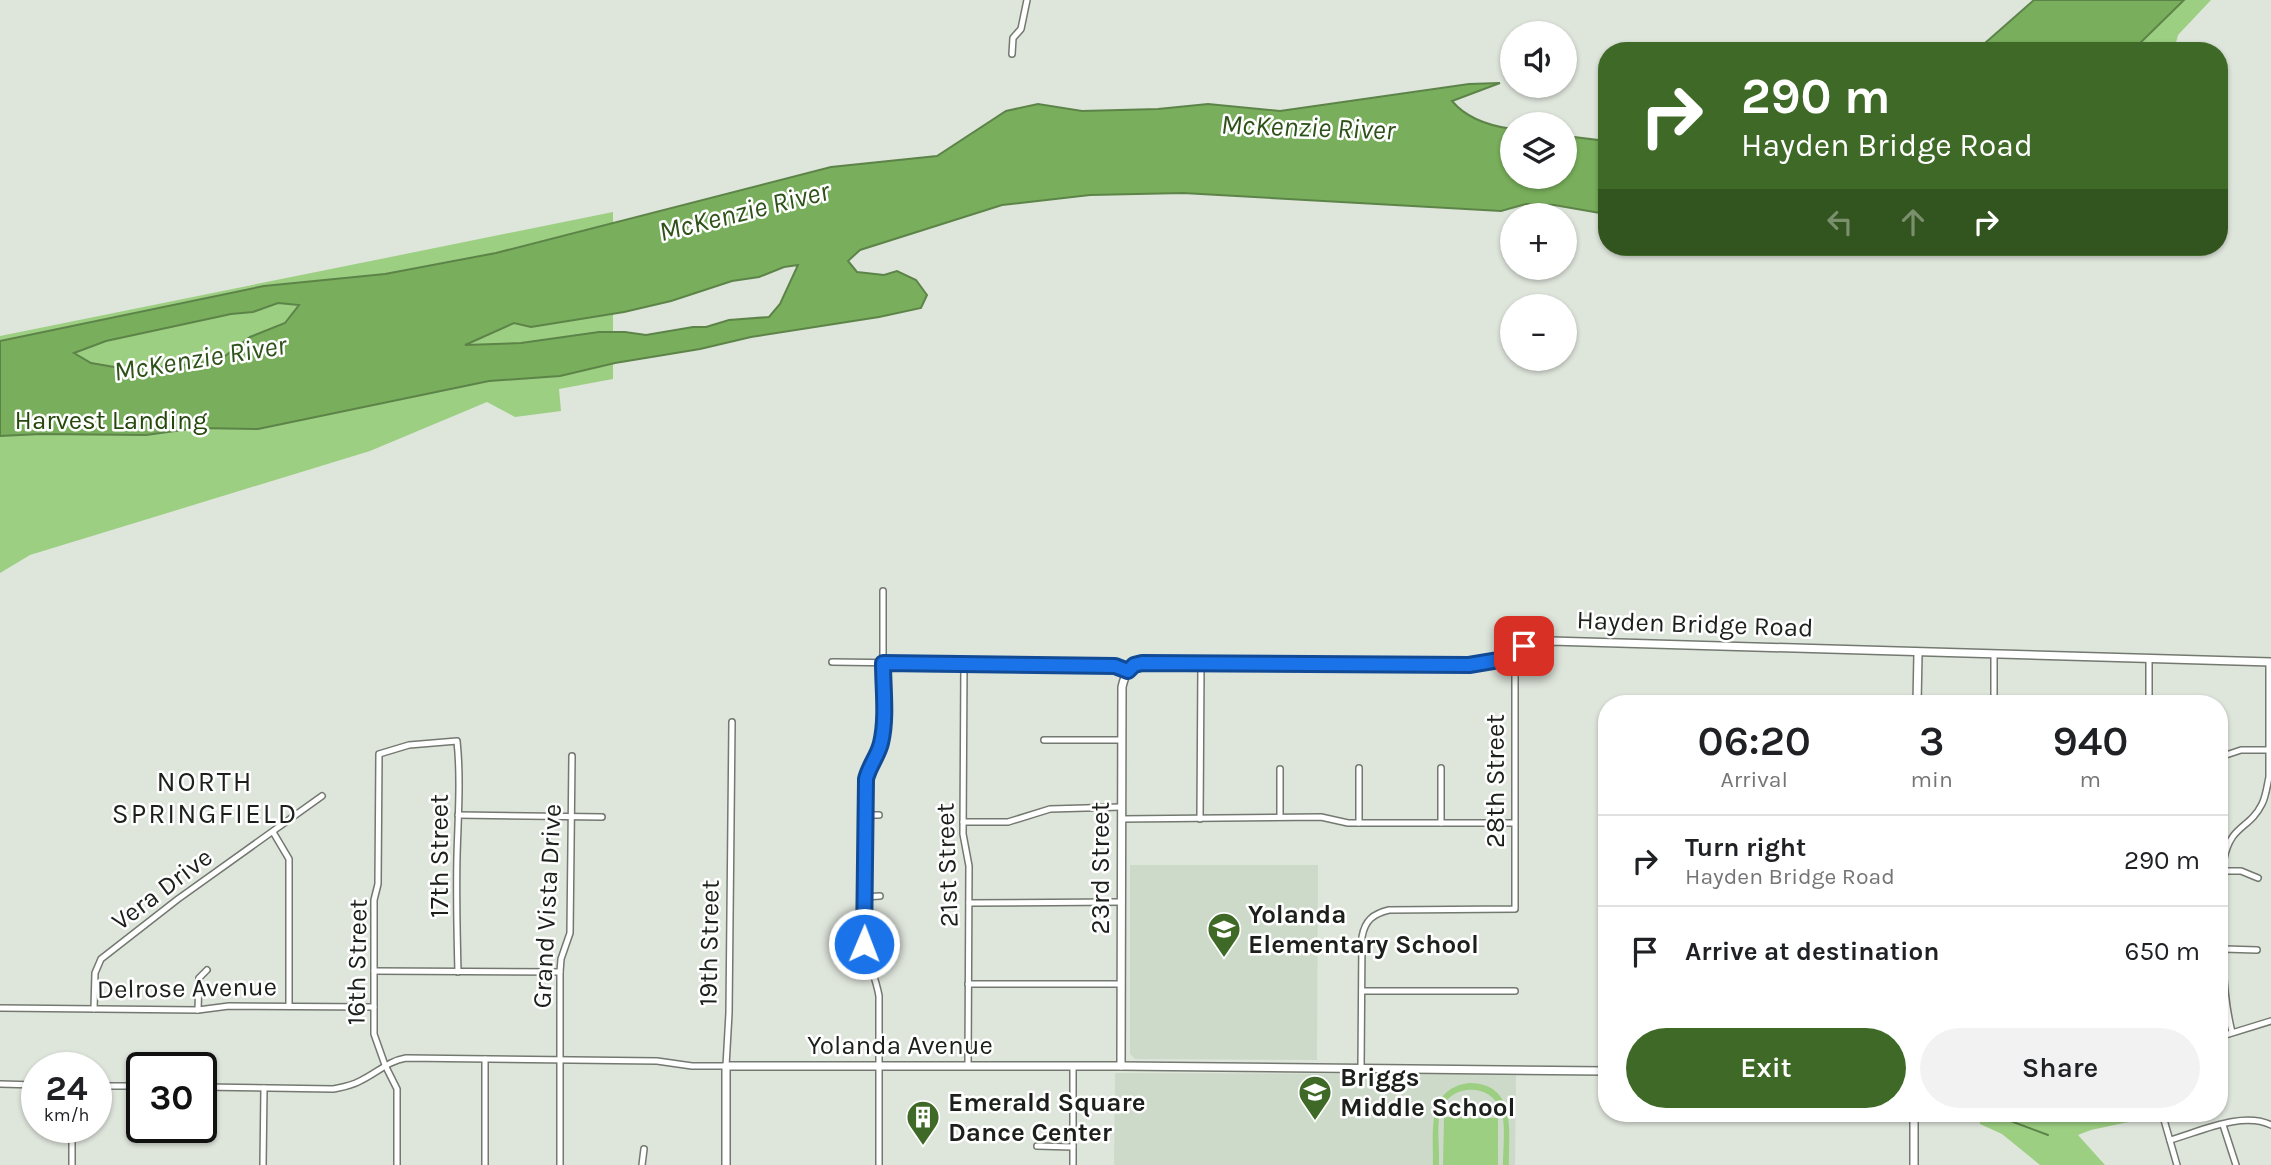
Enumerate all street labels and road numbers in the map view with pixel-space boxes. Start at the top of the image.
street label: Hayden Bridge Road [1576,604,1814,644]
street label: 28th Street [1480,714,1511,848]
street label: 17th Street [424,794,455,918]
street label: 23rd Street [1085,801,1116,934]
street label: 21st Street [929,802,965,928]
street label: Grand Vista Drive [526,803,568,1009]
street label: Vera Drive [106,841,218,937]
street label: 19th Street [692,879,726,1007]
street label: 16th Street [340,898,374,1026]
street label: Delrose Avenue [97,971,277,1005]
street label: Yolanda Avenue [807,1030,993,1061]

